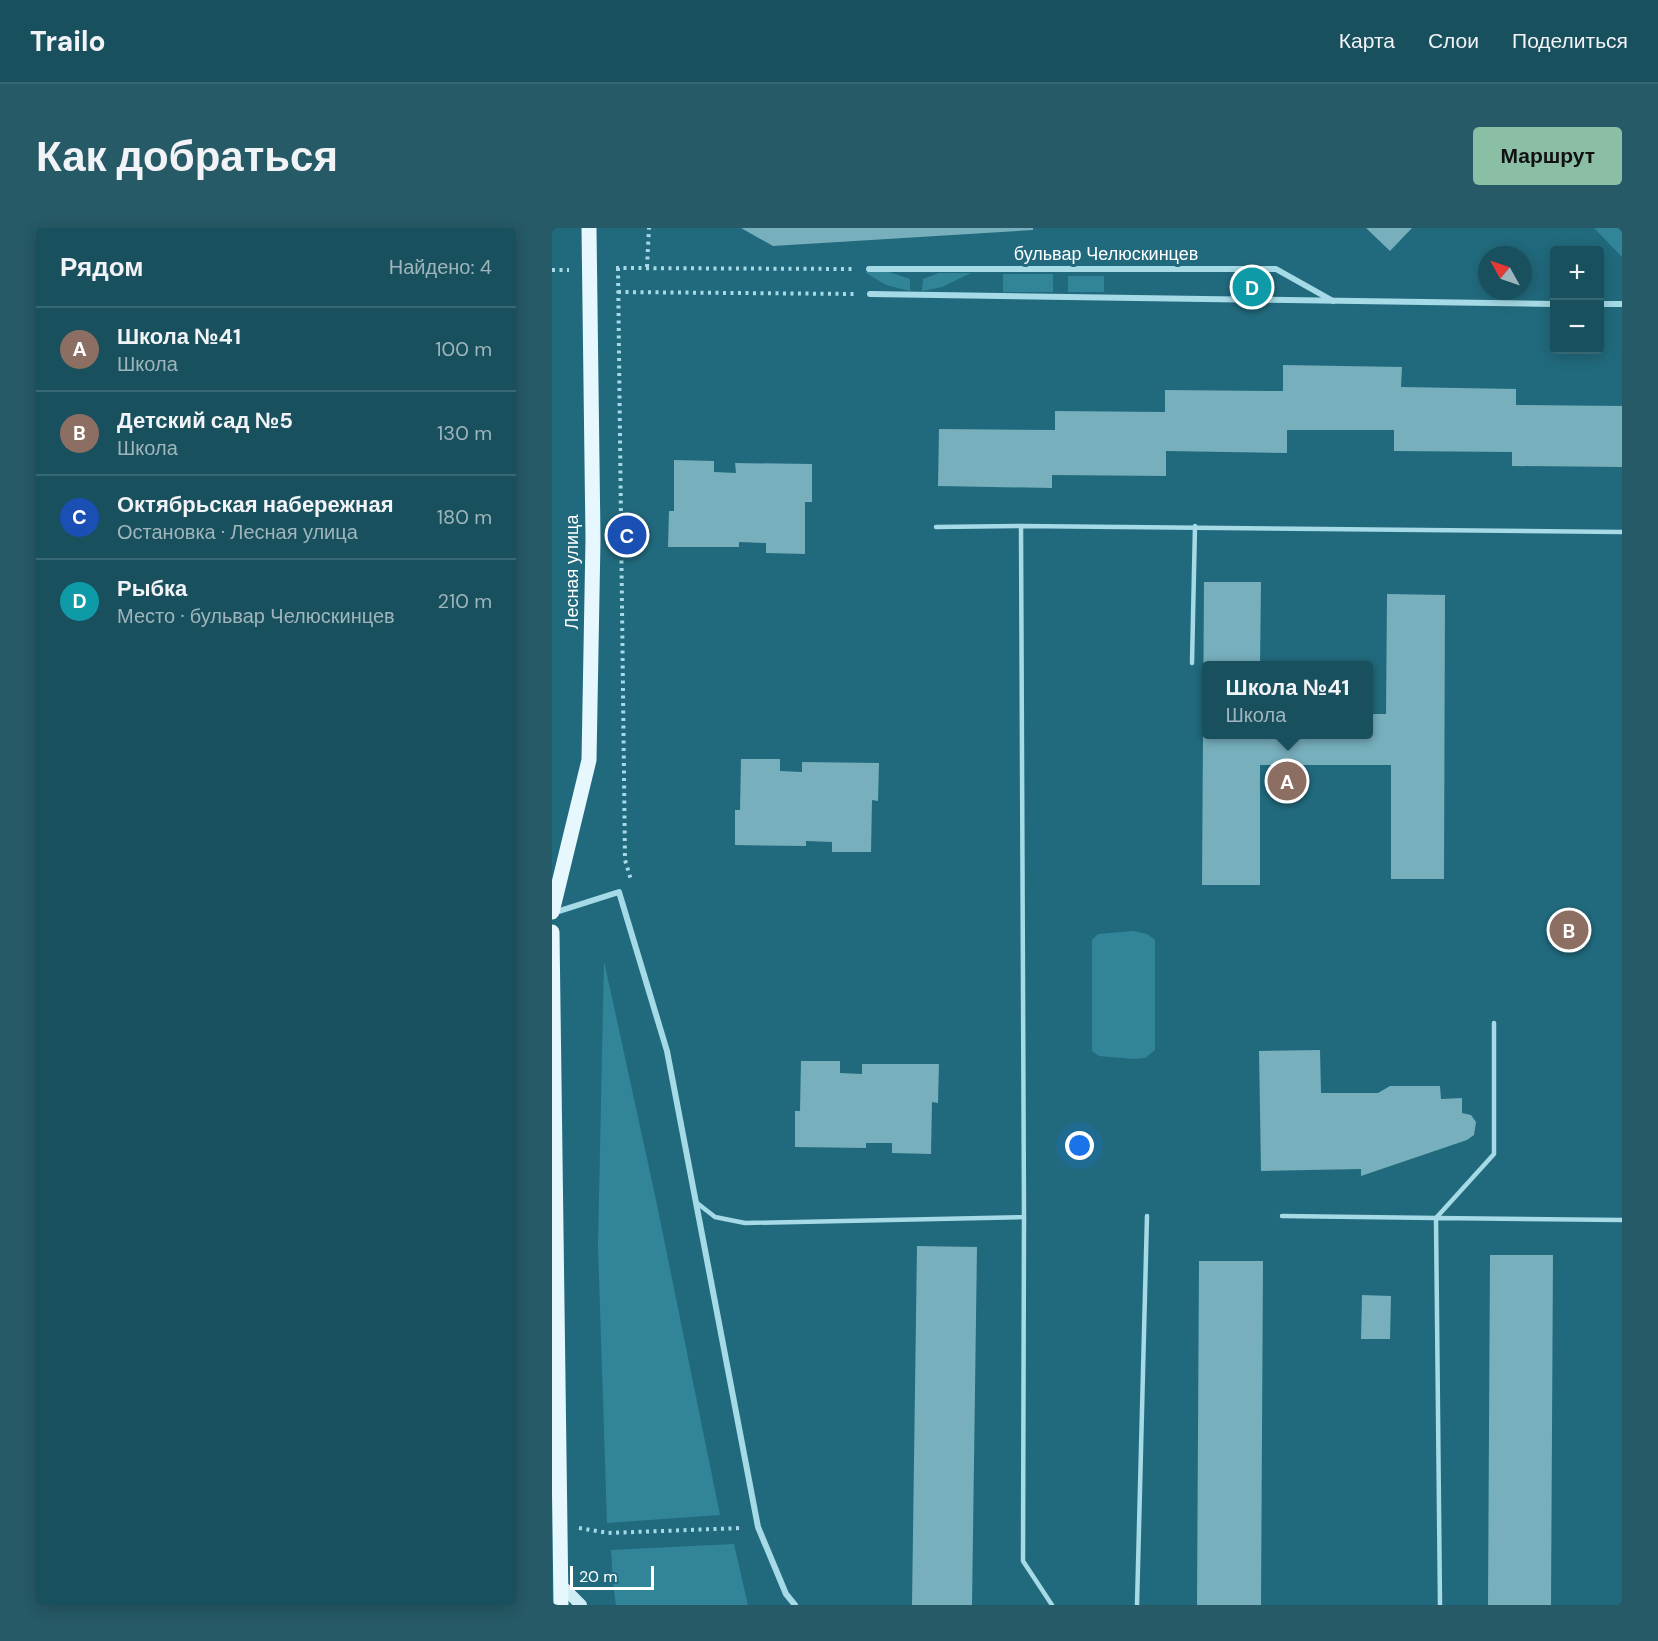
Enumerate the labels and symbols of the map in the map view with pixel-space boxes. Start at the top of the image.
street label: бульвар Челюскинцев [1014,242,1198,266]
north arrow [1478,246,1532,300]
pin: D [1232,264,1272,310]
pin: C [608,512,646,558]
street label: Лесная улица [560,514,584,629]
pin: A [1268,758,1306,804]
pin: B [1550,908,1588,952]
your location [1065,1131,1094,1160]
scale bar [570,1563,654,1590]

